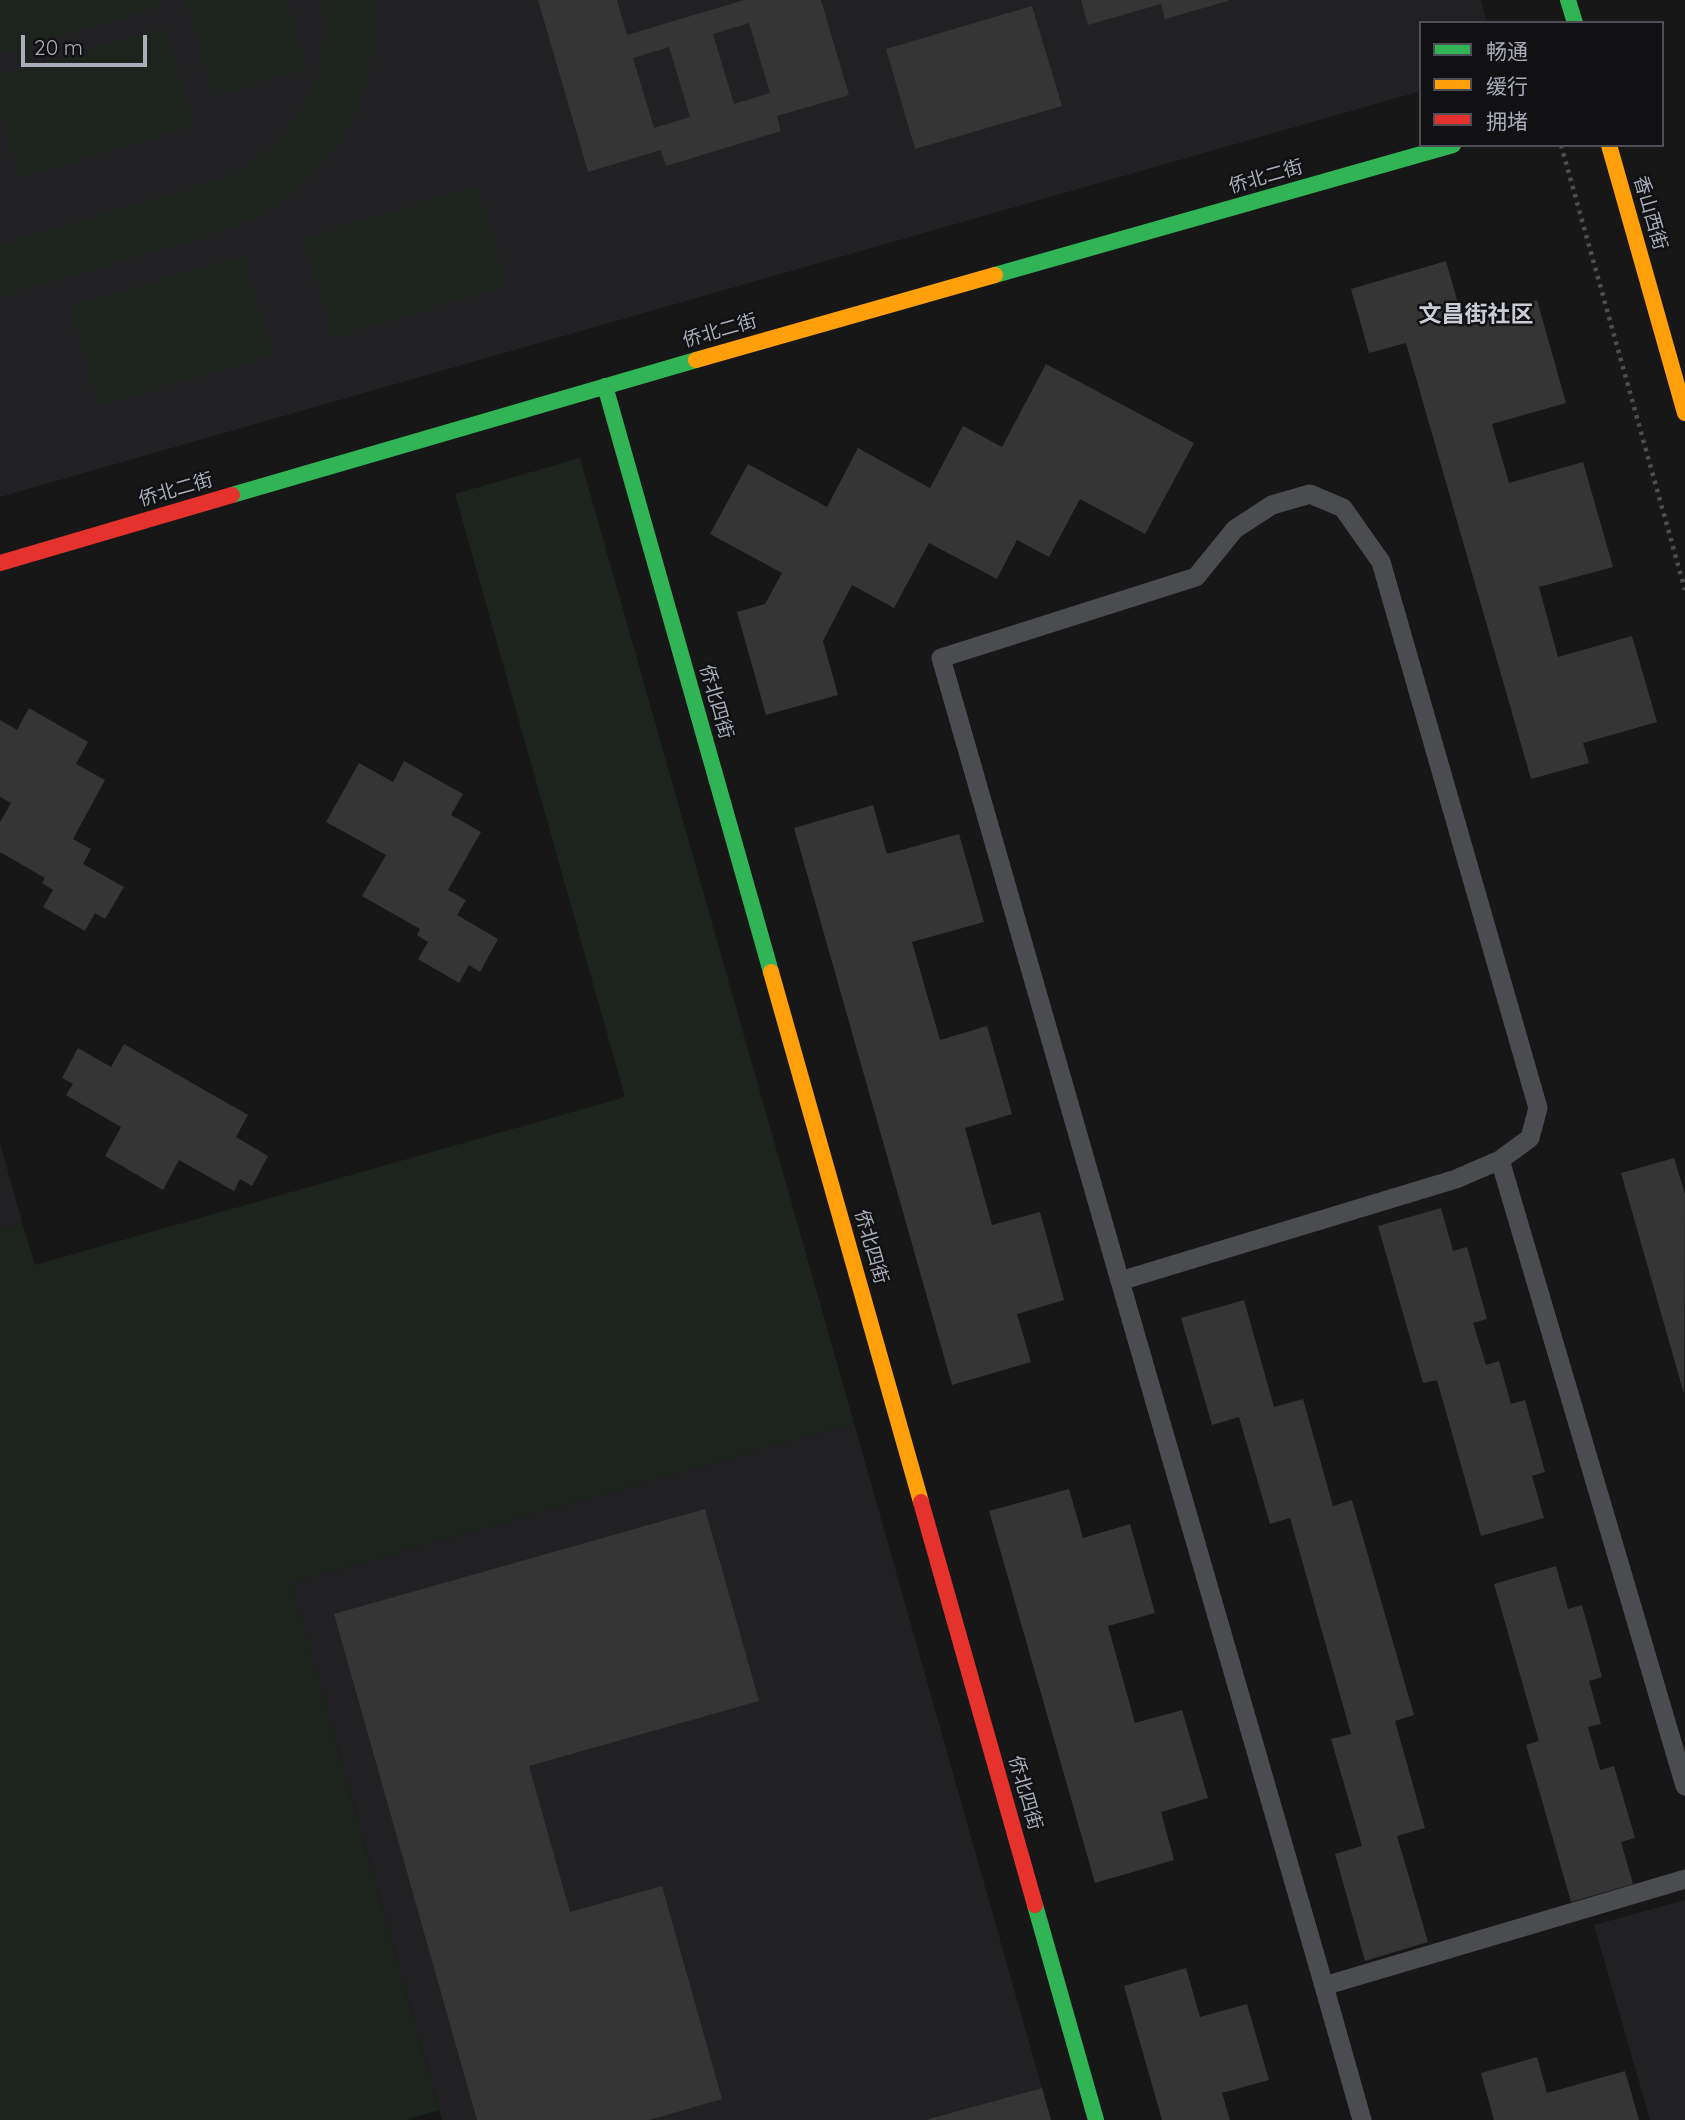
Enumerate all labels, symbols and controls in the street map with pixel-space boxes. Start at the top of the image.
scale bar [24,21,150,65]
legend [1419,21,1664,147]
text: 20 m [34,34,83,60]
text: 畅通 [1486,38,1528,64]
text: 缓行 [1486,73,1528,99]
text: 拥堵 [1486,108,1528,134]
street label: 侨北二街 [1226,156,1306,198]
street label: 香山西街 [1629,173,1671,253]
district label: 文昌街社区 [1419,301,1533,329]
street label: 侨北二街 [680,310,760,352]
street label: 侨北二街 [136,469,216,511]
street label: 侨北四街 [695,662,737,742]
street label: 侨北四街 [850,1207,892,1287]
street label: 侨北四街 [1004,1753,1046,1833]

